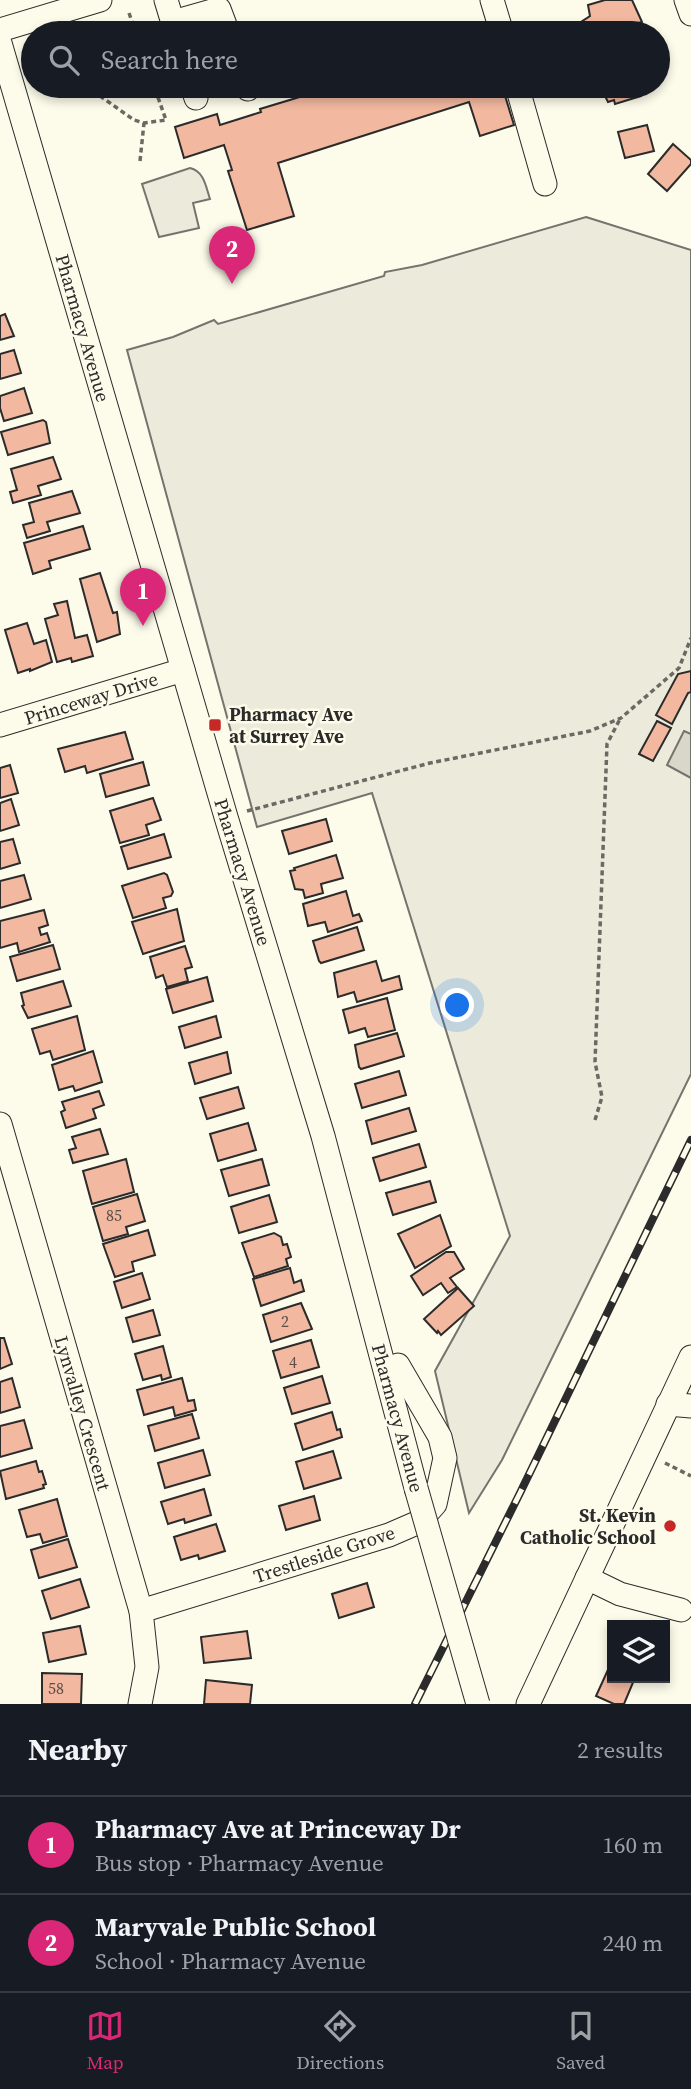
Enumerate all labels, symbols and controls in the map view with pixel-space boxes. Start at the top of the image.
search box [21,21,670,98]
icon: search [45,41,83,79]
text: Search here [101,42,238,78]
pin: 2 [209,226,255,284]
street label: Pharmacy Avenue [49,251,117,405]
pin: 1 [120,568,166,626]
street label: Princeway Drive [21,665,161,731]
place label: Pharmacy Ave at Surrey Ave [229,701,353,749]
marker: Pharmacy Ave at Surrey Ave [207,717,223,733]
street label: Pharmacy Avenue [208,795,278,949]
your location [440,988,474,1022]
house number: 85 [106,1204,122,1226]
house number: 2 [281,1310,289,1332]
street label: Lynvalley Crescent [48,1333,118,1494]
street label: Pharmacy Avenue [366,1341,430,1495]
house number: 4 [289,1351,297,1373]
place label: St. Kevin Catholic School [520,1502,656,1550]
marker: St. Kevin Catholic School [662,1518,678,1534]
street label: Trestleside Grove [250,1519,398,1589]
map controls [607,1620,670,1683]
button: layers [607,1620,670,1683]
house number: 58 [48,1677,64,1699]
text: Nearby [28,1729,127,1770]
text: 2 results [577,1734,663,1766]
text: Pharmacy Ave at Princeway Dr [95,1811,461,1847]
text: 1 [45,1829,57,1861]
text: 160 m [602,1829,663,1861]
text: Bus stop · Pharmacy Avenue [95,1847,384,1879]
text: Maryvale Public School [95,1909,376,1945]
text: 2 [45,1927,57,1959]
text: 240 m [602,1927,663,1959]
text: School · Pharmacy Avenue [95,1945,366,1977]
tab: Map [86,2007,124,2075]
tab: Directions [296,2007,384,2075]
tab: Saved [556,2007,605,2075]

